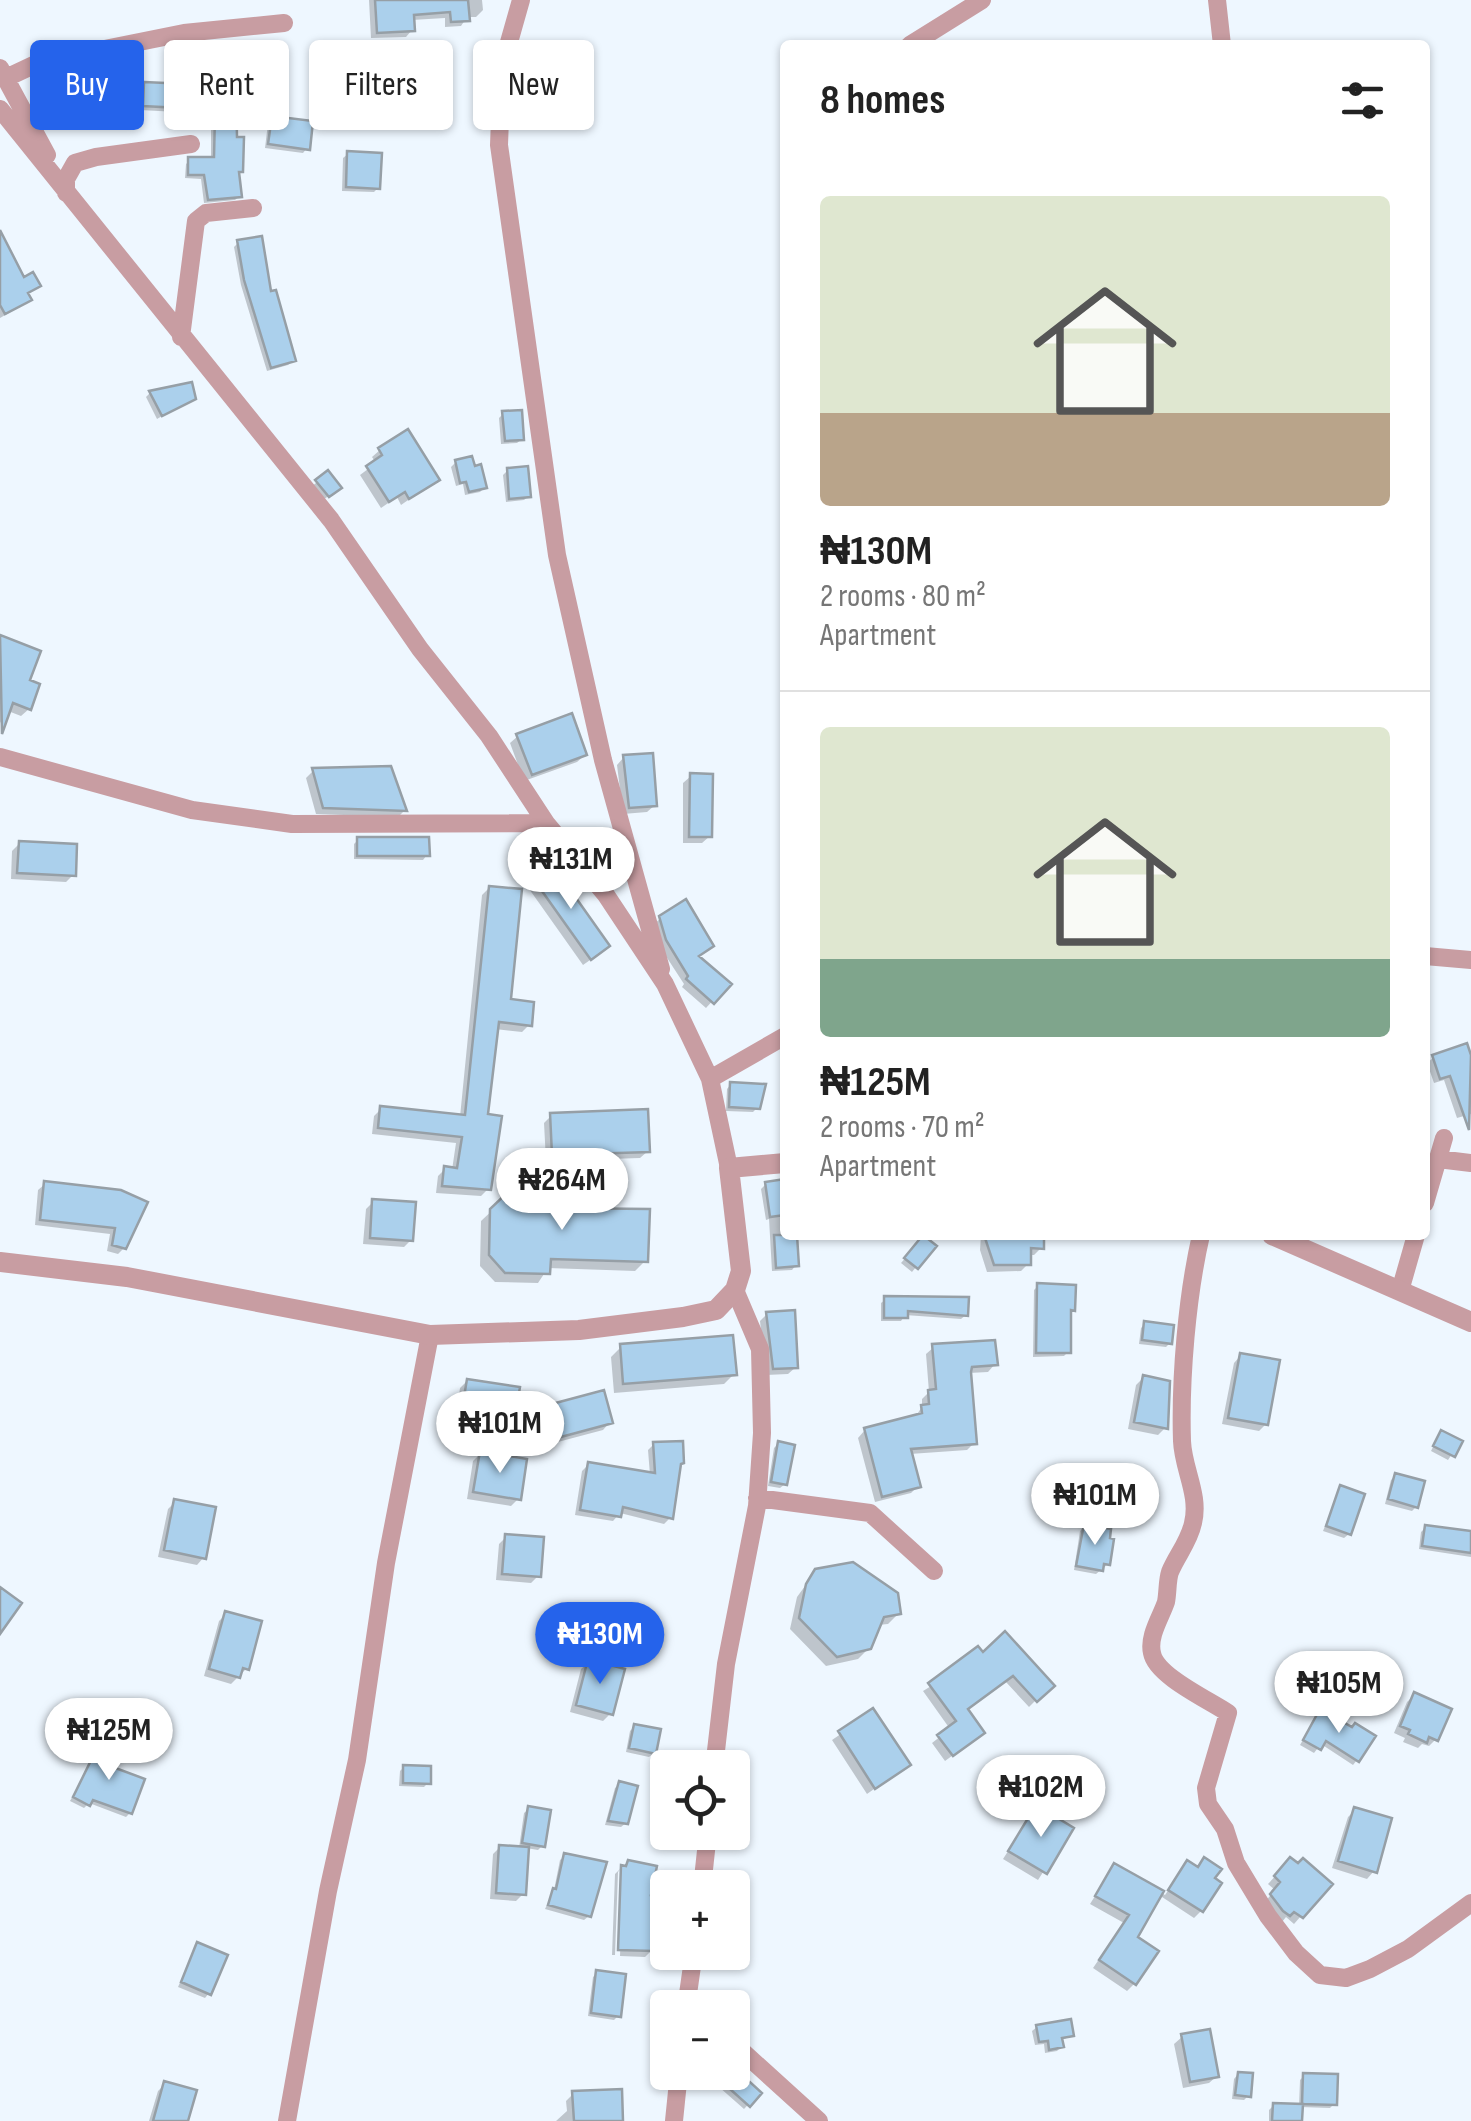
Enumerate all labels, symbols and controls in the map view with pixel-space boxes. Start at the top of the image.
chip: Buy [30,40,144,130]
chip: Rent [164,40,289,130]
chip: Filters [309,40,453,130]
chip: New [473,40,594,130]
icon: filters [1335,73,1390,128]
text: 8 homes [820,75,945,126]
icon: home [1015,261,1195,441]
text: ₦130M [820,526,932,577]
text: 2 rooms · 80 m² [820,577,986,616]
text: Apartment [820,616,936,655]
icon: home [1015,792,1195,972]
pin: ₦131M [501,827,641,912]
text: ₦131M [530,840,612,879]
text: ₦125M [820,1057,931,1108]
text: 2 rooms · 70 m² [820,1108,985,1147]
text: Apartment [820,1147,936,1186]
pin: ₦264M [492,1148,632,1233]
text: ₦264M [518,1161,606,1200]
pin: ₦101M [430,1391,570,1476]
text: ₦101M [458,1404,542,1443]
pin: ₦101M [1025,1463,1165,1548]
text: ₦101M [1053,1476,1137,1515]
pin: ₦130M [530,1602,670,1687]
text: ₦130M [557,1615,643,1654]
pin: ₦105M [1269,1651,1409,1736]
text: ₦105M [1296,1664,1382,1703]
pin: ₦125M [39,1698,179,1783]
text: ₦125M [67,1711,151,1750]
map controls [650,1750,750,2090]
button: locate [650,1750,750,1850]
pin: ₦102M [971,1755,1111,1840]
text: ₦102M [998,1768,1084,1807]
button: + [650,1870,750,1970]
button: − [650,1990,750,2090]

